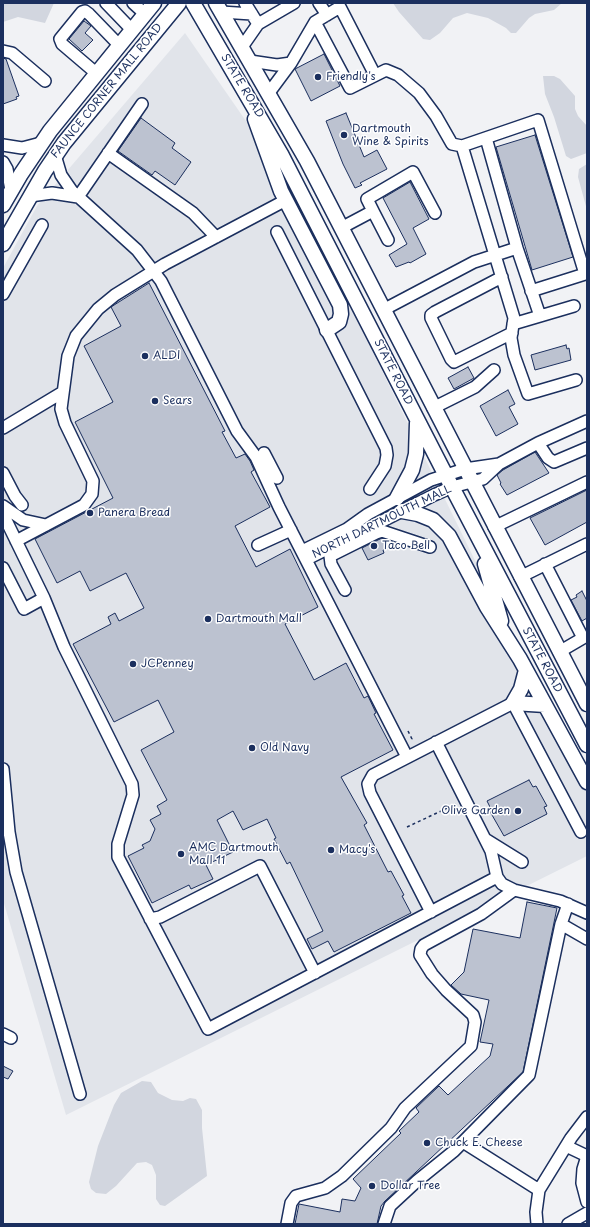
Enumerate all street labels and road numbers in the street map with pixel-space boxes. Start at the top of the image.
street label: FAUNCE CORNER MALL ROAD [49,21,165,161]
street label: STATE ROAD [218,52,266,120]
street label: STATE ROAD [371,337,415,407]
street label: NORTH DARTMOUTH MALL [310,483,454,561]
street label: STATE ROAD [519,625,565,695]

